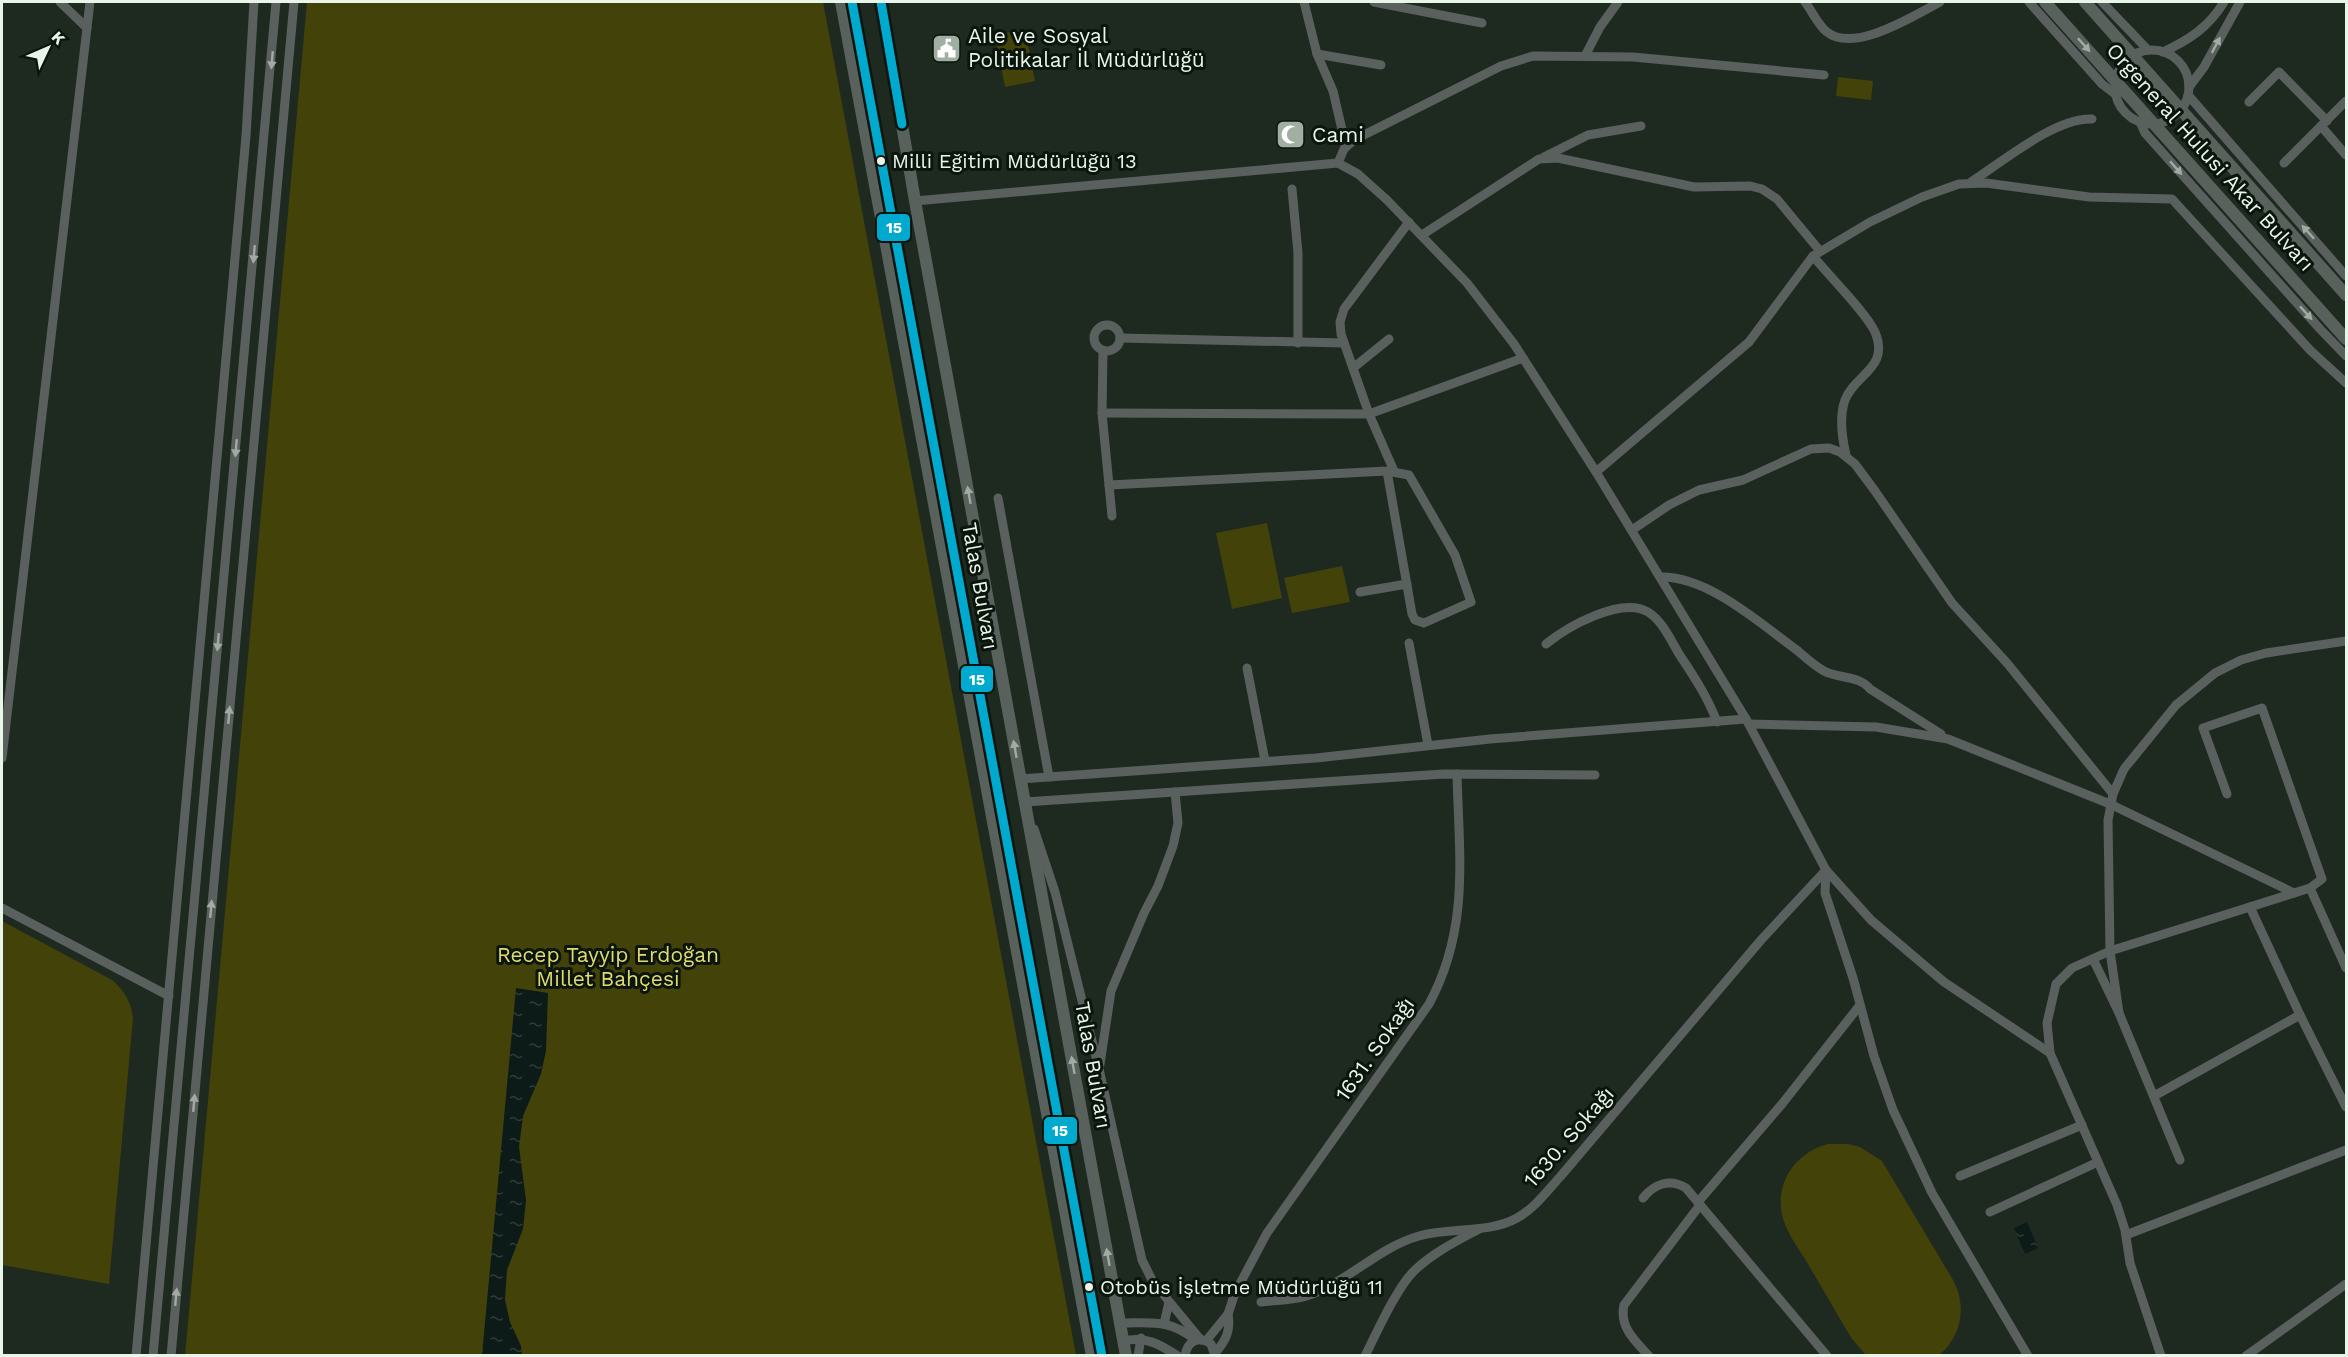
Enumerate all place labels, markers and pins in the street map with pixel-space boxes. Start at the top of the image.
place label: Aile ve Sosyal Politikalar İl Müdürlüğü [968,23,1205,72]
public building icon: Aile ve Sosyal Politikalar İl Müdürlüğü [931,32,963,64]
mosque icon: Cami [1275,119,1307,151]
place label: Cami [1312,122,1364,147]
place label: Milli Eğitim Müdürlüğü 13 [892,149,1137,173]
marker: Milli Eğitim Müdürlüğü 13 [875,155,887,167]
place label: Otobüs İşletme Müdürlüğü 11 [1100,1275,1383,1299]
marker: Otobüs İşletme Müdürlüğü 11 [1083,1281,1095,1293]

